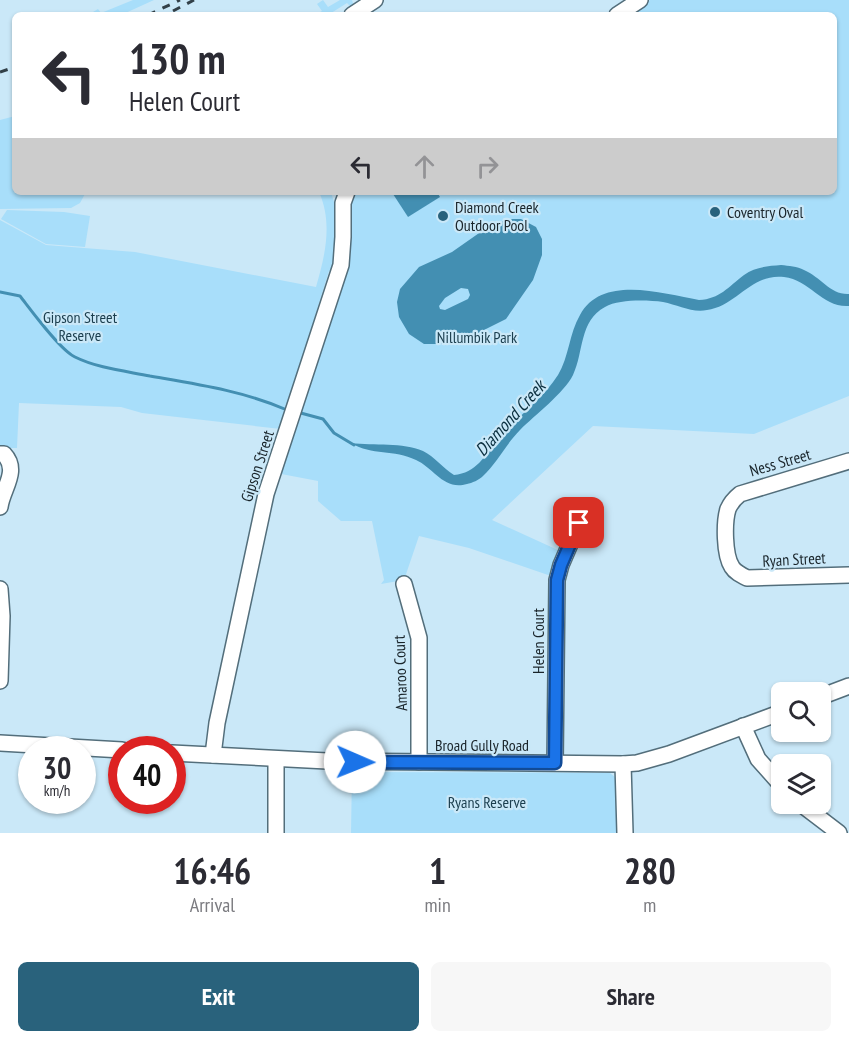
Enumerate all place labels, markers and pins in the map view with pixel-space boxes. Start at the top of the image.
place label: Diamond Creek Outdoor Pool [455,197,540,235]
place label: Coventry Oval [727,202,803,222]
marker: Coventry Oval [708,205,722,219]
marker: Diamond Creek Outdoor Pool [436,209,450,223]
pin [553,497,604,548]

